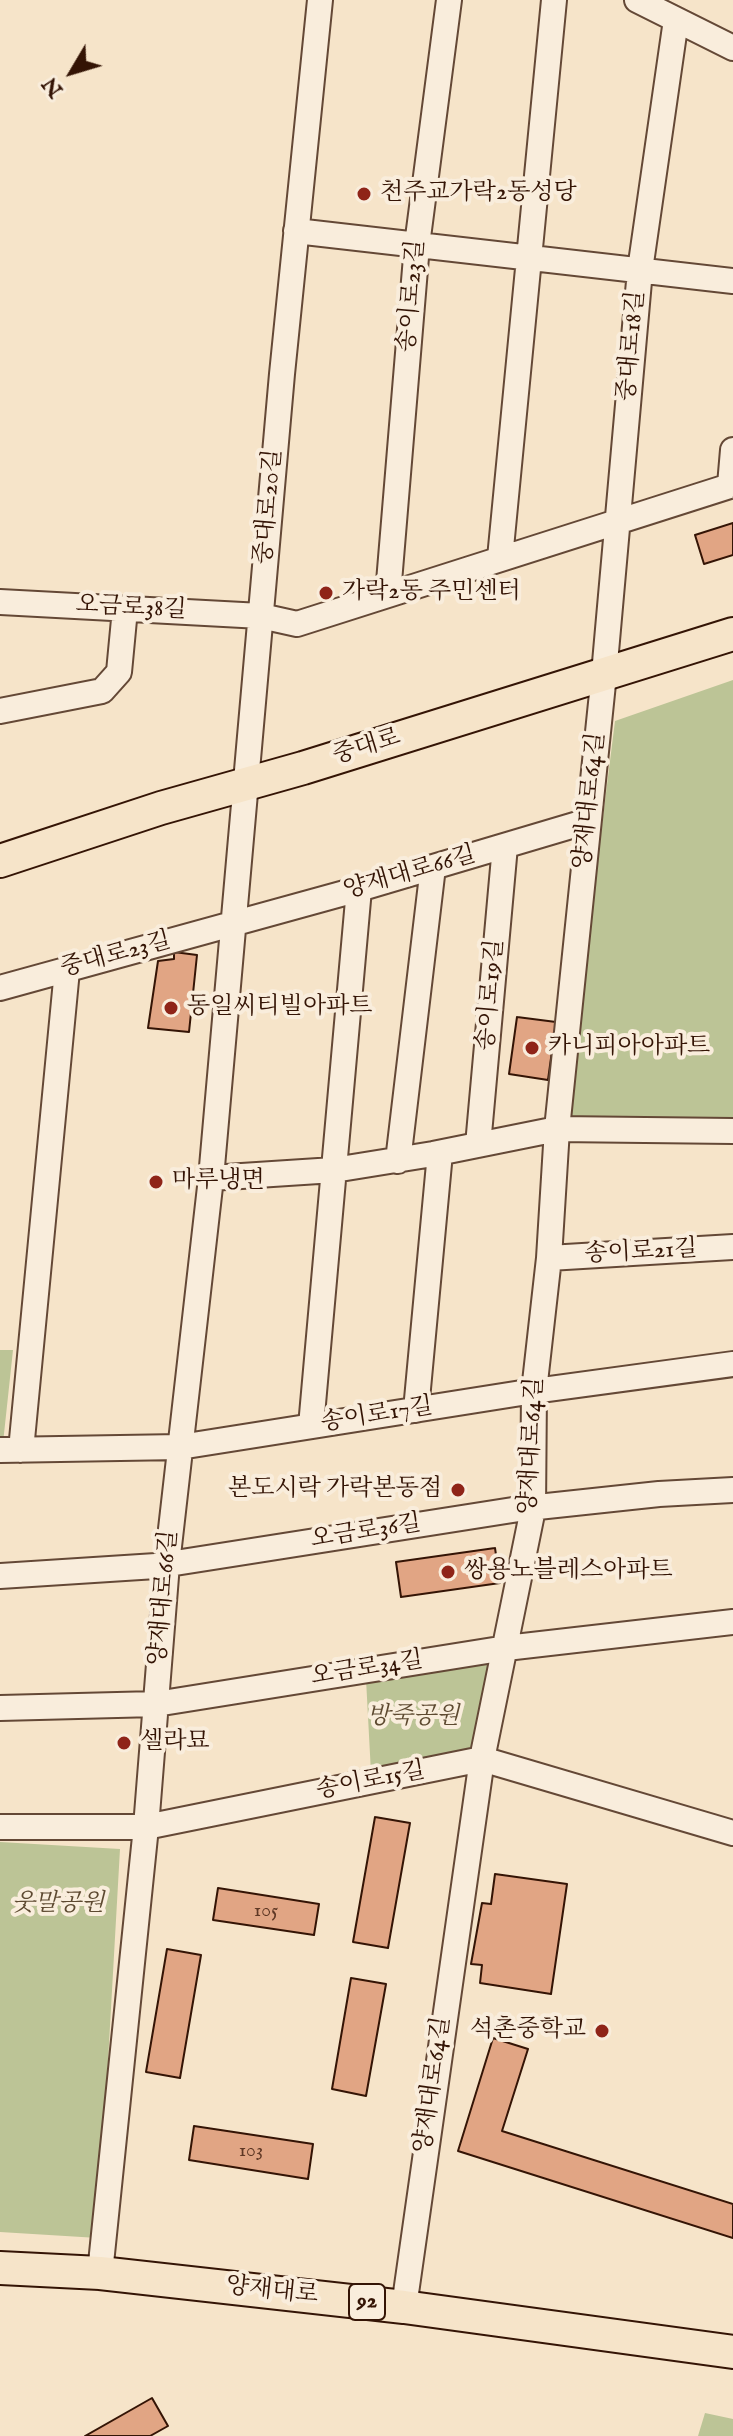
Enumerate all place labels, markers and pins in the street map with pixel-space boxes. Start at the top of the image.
place label: 천주교가락2동성당 [380,180,577,208]
marker: 천주교가락2동성당 [355,185,373,203]
place label: 가락2동 주민센터 [342,579,521,607]
marker: 가락2동 주민센터 [317,584,335,602]
place label: 동일씨티빌아파트 [187,994,372,1022]
marker: 동일씨티빌아파트 [162,999,180,1017]
place label: 카니피아아파트 [548,1034,710,1062]
marker: 카니피아아파트 [523,1039,541,1057]
place label: 마루냉면 [172,1168,265,1196]
marker: 마루냉면 [147,1173,165,1191]
place label: 본도시락 가락본동점 [228,1476,442,1504]
marker: 본도시락 가락본동점 [449,1481,467,1499]
place label: 쌍용노블레스아파트 [464,1558,673,1586]
marker: 쌍용노블레스아파트 [439,1563,457,1581]
place label: 셀라묘 [140,1729,210,1757]
marker: 셀라묘 [115,1734,133,1752]
place label: 석촌중학교 [470,2017,586,2045]
marker: 석촌중학교 [593,2022,611,2040]

